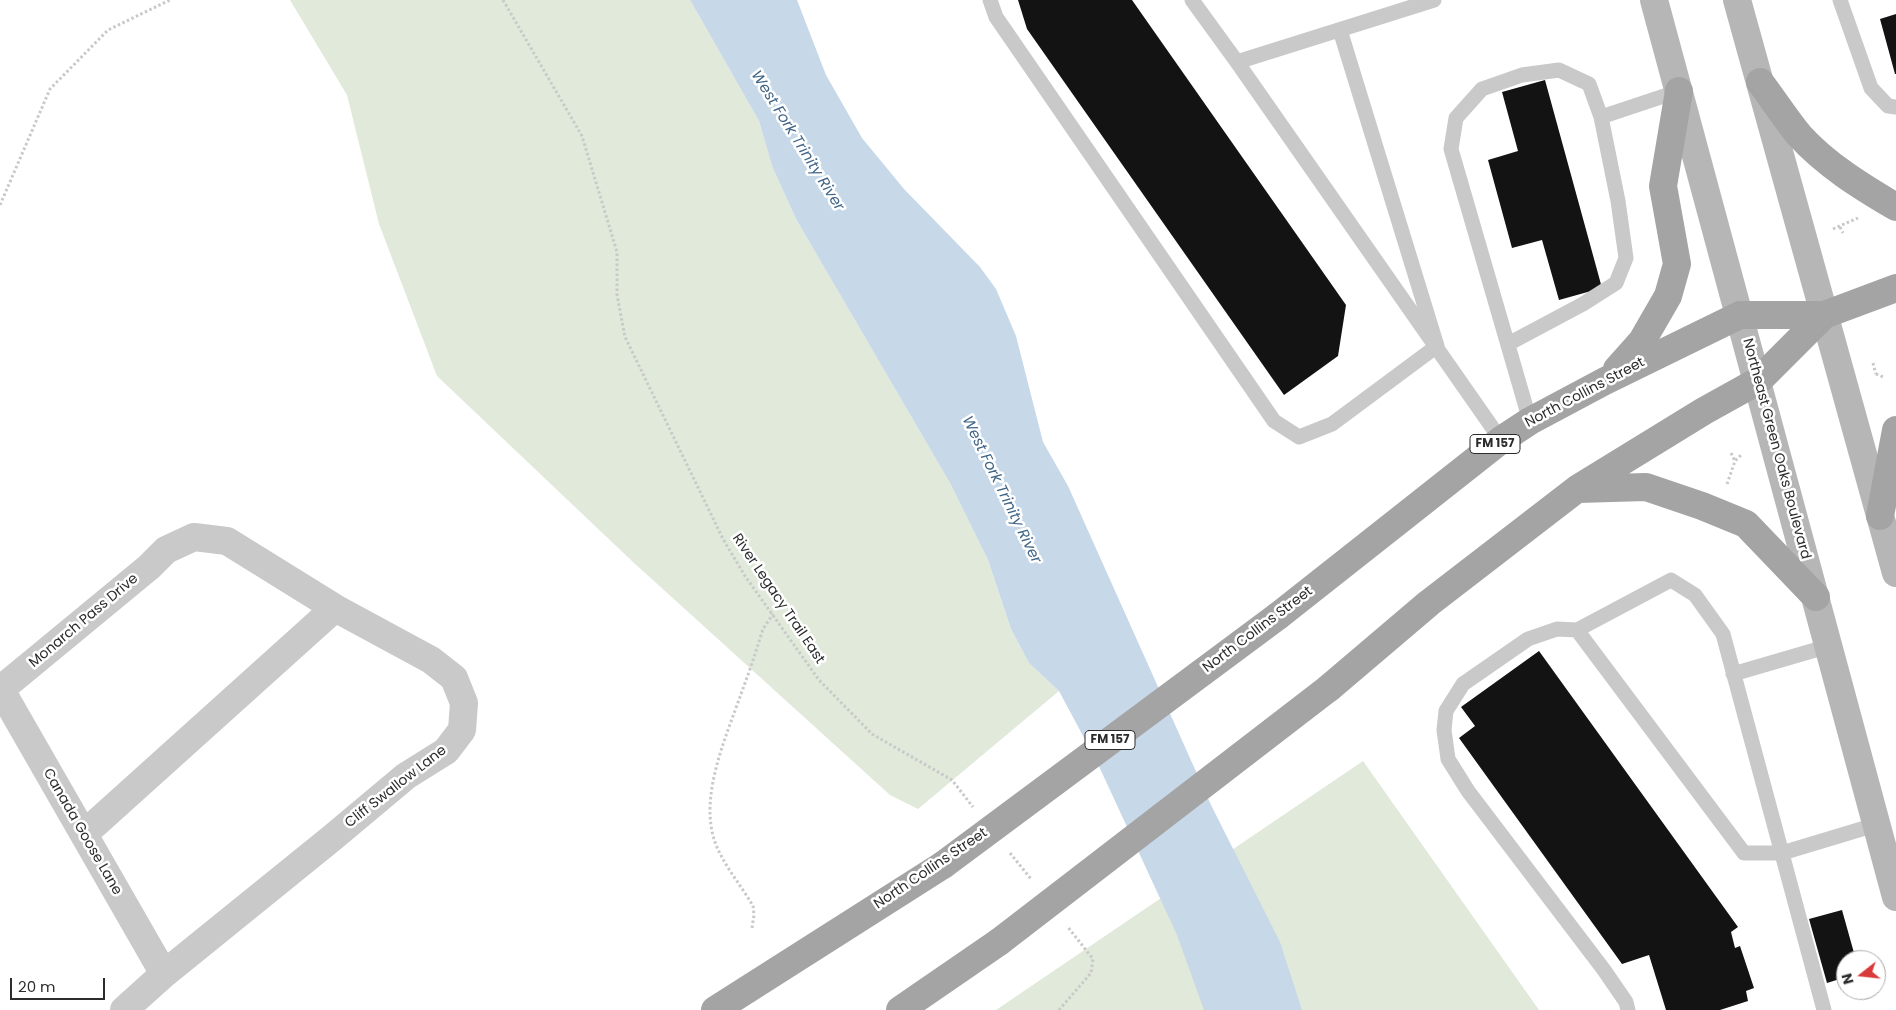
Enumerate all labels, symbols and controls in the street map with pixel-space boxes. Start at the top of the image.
water label: West Fork Trinity River [746,68,848,214]
street label: Northeast Green Oaks Boulevard [1738,337,1814,561]
street label: North Collins Street [1522,354,1648,432]
water label: West Fork Trinity River [957,413,1045,567]
road number: FM 157 [1470,434,1520,454]
street label: River Legacy Trail East [728,531,828,667]
street label: Monarch Pass Drive [26,571,142,671]
street label: North Collins Street [1200,583,1316,677]
road number: FM 157 [1085,730,1135,750]
street label: Cliff Swallow Lane [342,742,450,832]
street label: Canada Goose Lane [39,766,125,898]
street label: North Collins Street [871,825,991,913]
north arrow [1836,950,1886,1000]
scale bar [12,968,108,1000]
text: N [1836,971,1859,987]
text: 20 m [18,976,56,997]

